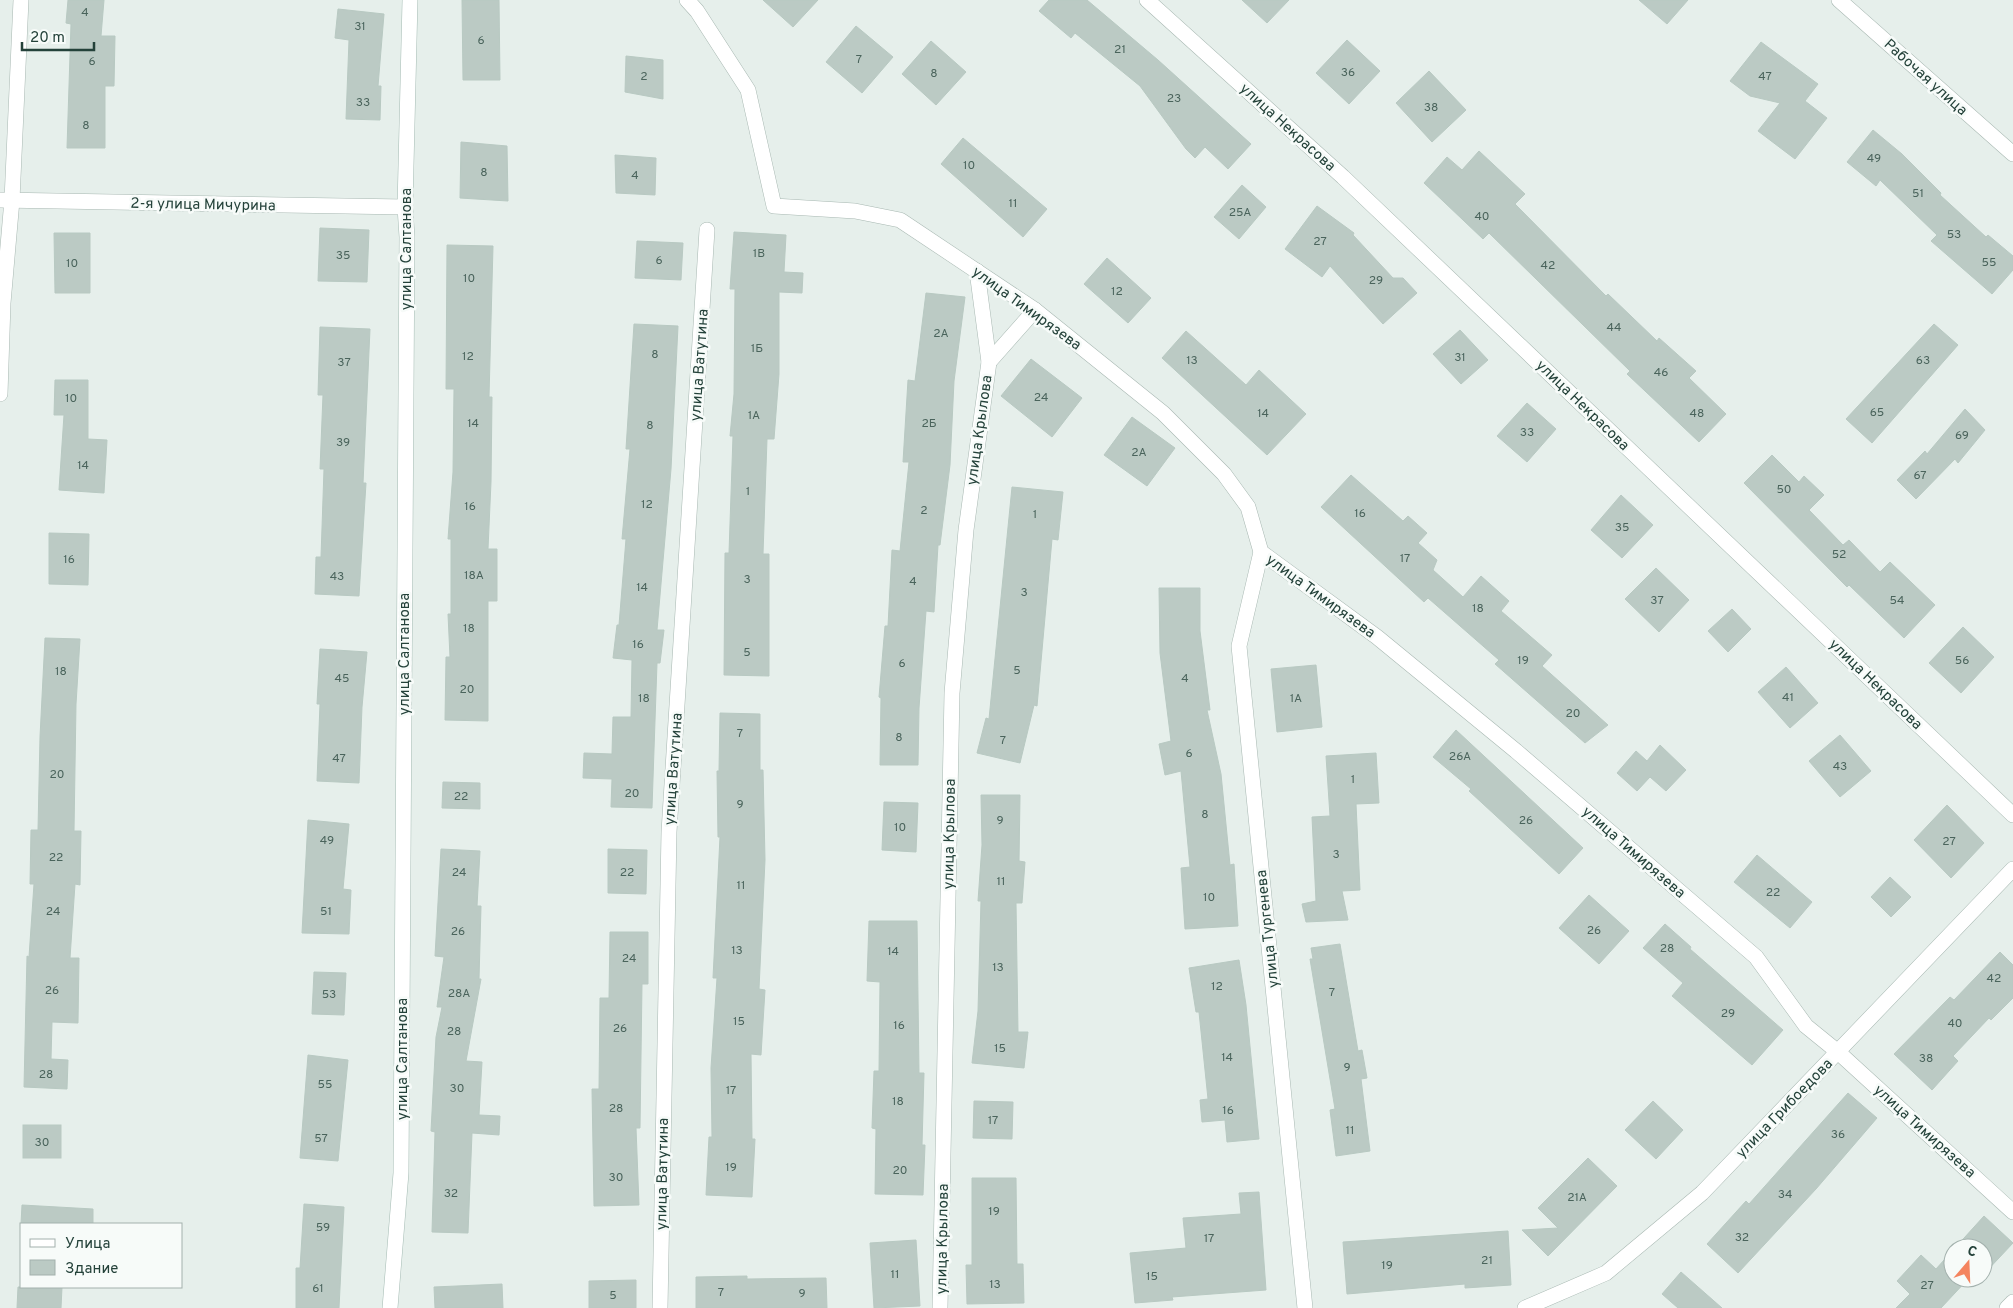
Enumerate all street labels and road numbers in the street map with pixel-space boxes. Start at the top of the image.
street label: Рабочая улица [1879,36,1971,121]
street label: улица Некрасова [1235,80,1339,176]
street label: улица Салтанова [398,188,417,310]
street label: 2-я улица Мичурина [130,195,276,216]
street label: улица Тимирязева [968,263,1085,355]
street label: улица Ватутина [687,308,714,422]
street label: улица Некрасова [1531,357,1633,456]
street label: улица Крылова [963,374,998,486]
street label: улица Тимирязева [1262,551,1379,643]
street label: улица Салтанова [396,593,415,715]
street label: улица Некрасова [1824,636,1926,735]
street label: улица Ватутина [661,712,688,826]
street label: улица Крылова [940,778,961,890]
street label: улица Тимирязева [1577,803,1689,903]
street label: улица Тургенева [1253,869,1284,989]
street label: улица Салтанова [394,998,413,1120]
street label: улица Грибоедова [1733,1055,1838,1163]
street label: улица Тимирязева [1869,1081,1979,1183]
street label: улица Ватутина [653,1118,674,1230]
street label: улица Крылова [933,1183,954,1295]

